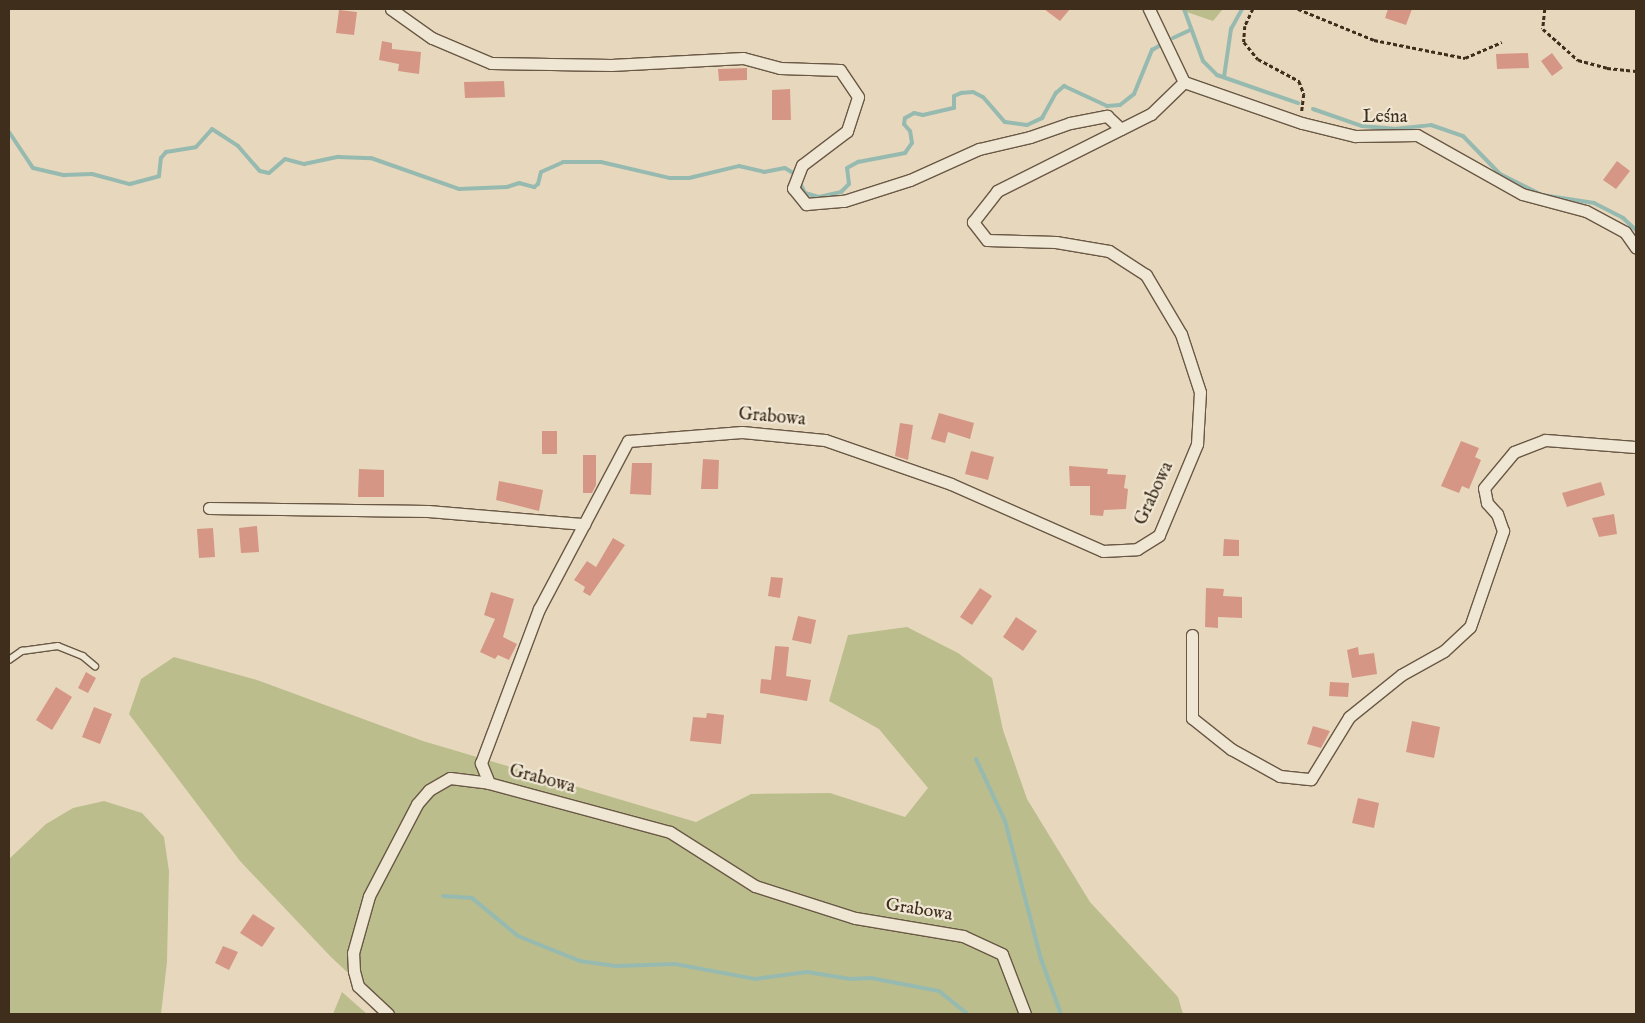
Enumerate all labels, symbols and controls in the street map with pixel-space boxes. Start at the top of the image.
street label: Leśna [1363,107,1407,129]
street label: Grabowa [737,404,807,432]
street label: Grabowa [1131,459,1179,529]
street label: Grabowa [507,761,577,799]
street label: Grabowa [884,895,954,927]

